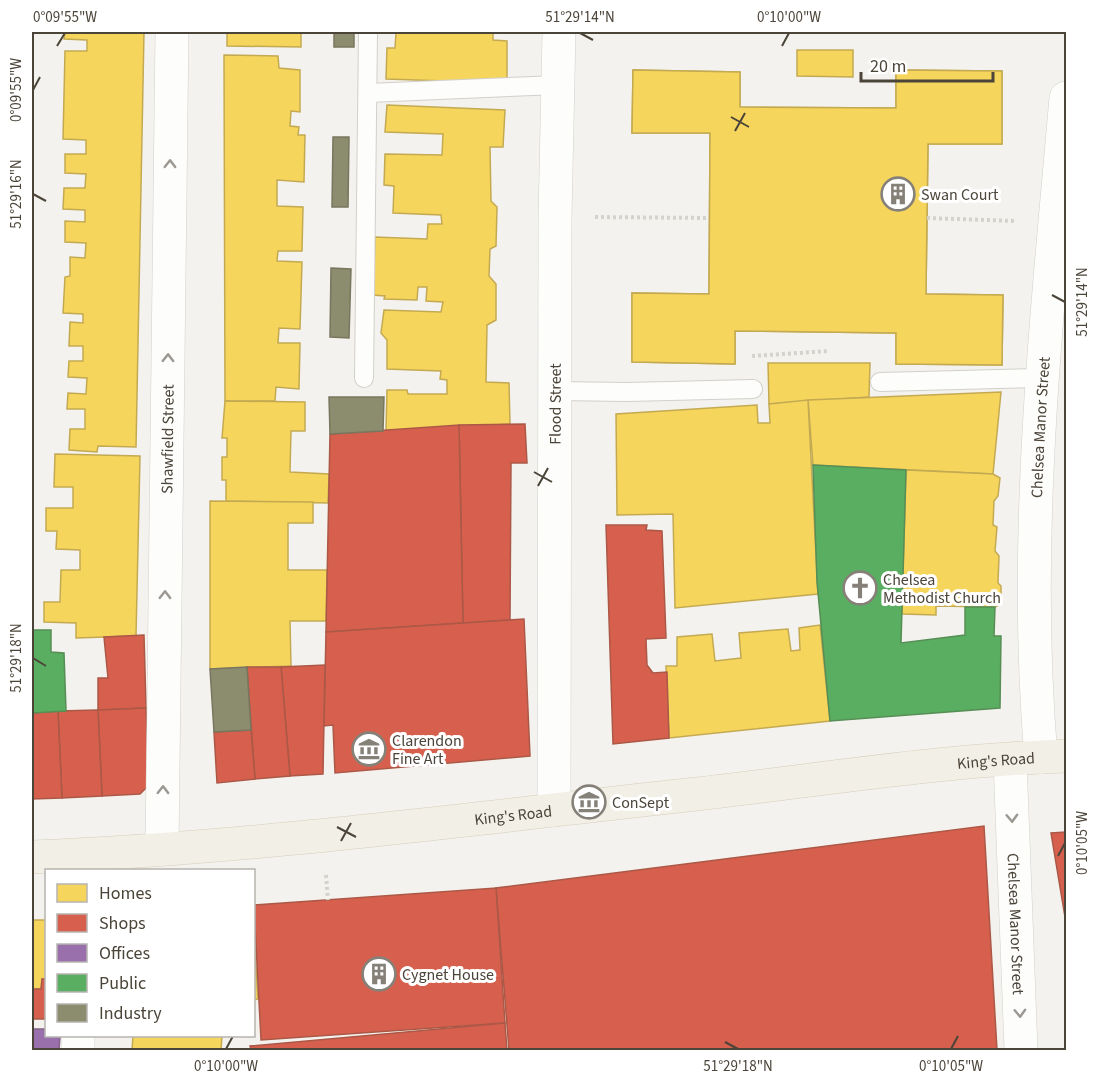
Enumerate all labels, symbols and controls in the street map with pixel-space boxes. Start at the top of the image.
text: 0°09'55"W [33,7,97,28]
text: 51°29'14"N [545,7,615,28]
text: 0°10'00"W [757,7,821,28]
scale bar [861,45,993,83]
text: 20 m [870,54,906,79]
text: 0°09'55"W [6,58,27,122]
text: 51°29'16"N [6,159,27,229]
one-way arrow [164,159,176,168]
building icon: Swan Court [880,176,916,212]
place label: Swan Court [921,184,999,206]
text: 51°29'14"N [1072,267,1093,337]
one-way arrow [162,354,174,363]
street label: Chelsea Manor Street [1026,355,1056,498]
street label: Flood Street [545,363,567,445]
street label: Shawfield Street [156,383,180,494]
place label: Chelsea Methodist Church [883,569,1001,609]
church icon: Chelsea Methodist Church [842,570,878,606]
one-way arrow [159,591,171,600]
text: 51°29'18"N [6,623,27,693]
place label: Clarendon Fine Art [392,730,462,770]
museum icon: Clarendon Fine Art [351,731,387,767]
street label: King's Road [956,747,1035,775]
museum icon: ConSept [571,784,607,820]
one-way arrow [157,786,169,795]
place label: ConSept [612,792,670,814]
street label: King's Road [473,800,553,831]
text: 0°10'05"W [1072,811,1093,875]
one-way arrow [1005,814,1018,823]
street label: Chelsea Manor Street [1002,853,1029,996]
legend [45,869,255,1037]
text: Homes [99,881,152,906]
text: Shops [99,911,146,936]
text: Offices [99,941,150,966]
building icon: Cygnet House [361,956,397,992]
place label: Cygnet House [402,964,494,986]
text: Public [99,971,146,996]
text: Industry [99,1001,162,1026]
one-way arrow [1013,1009,1026,1018]
text: 0°10'00"W [194,1056,258,1077]
text: 51°29'18"N [703,1056,773,1077]
text: 0°10'05"W [919,1056,983,1077]

